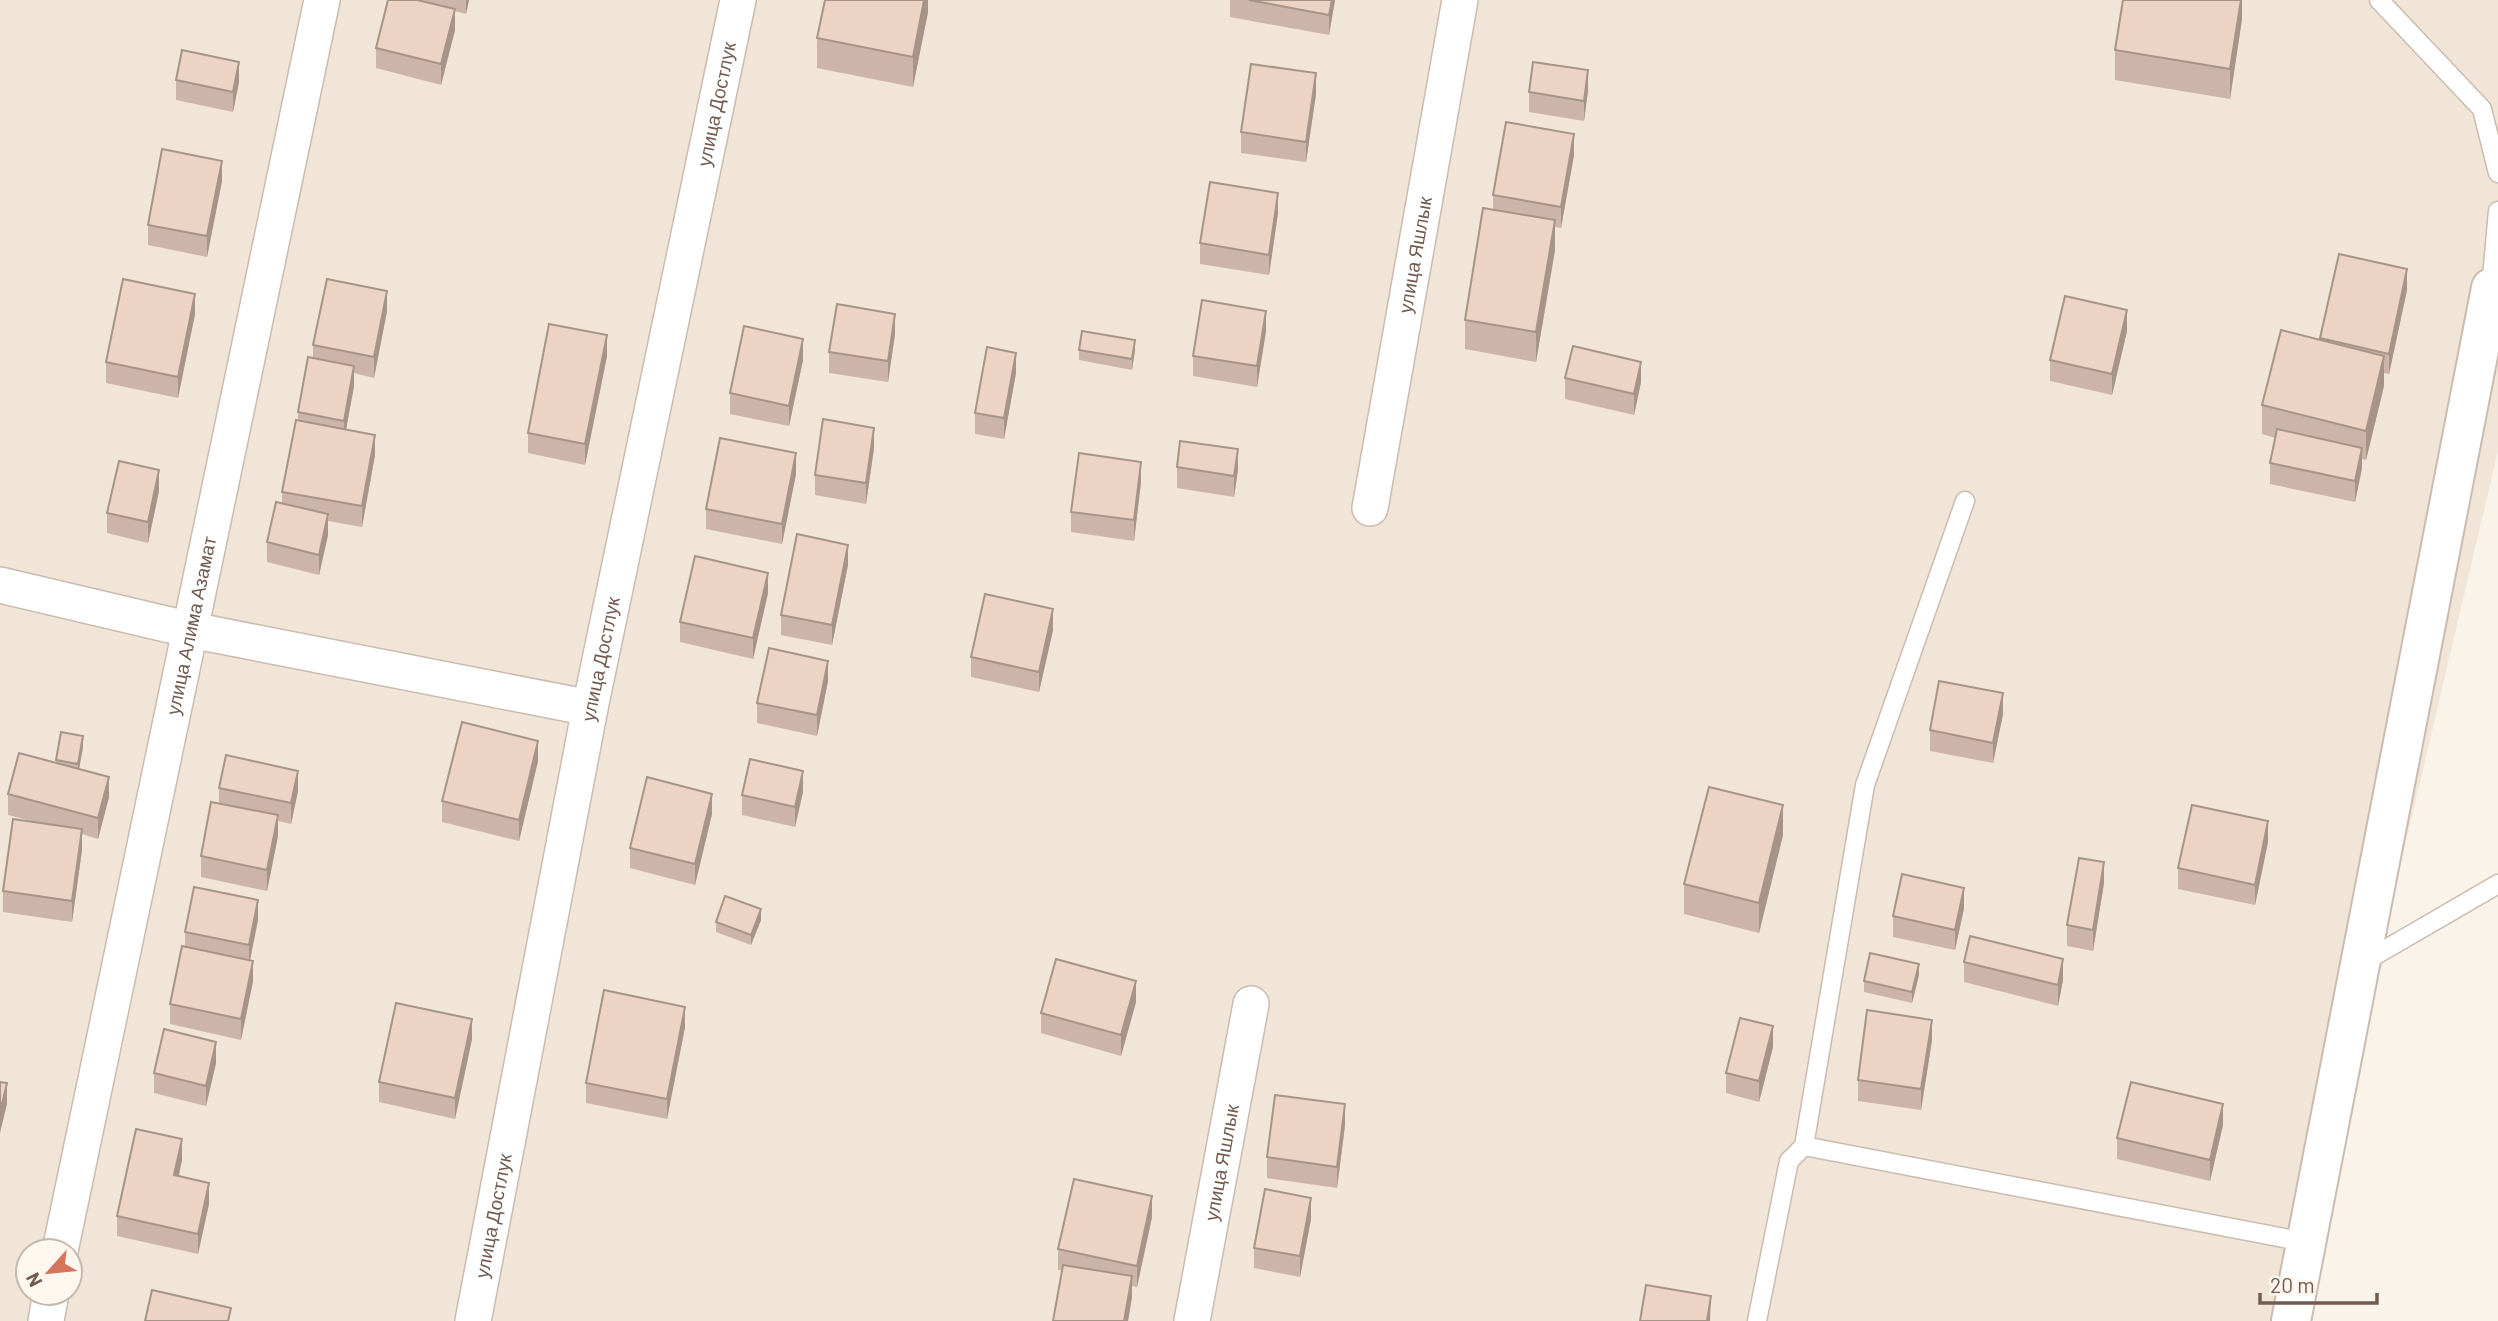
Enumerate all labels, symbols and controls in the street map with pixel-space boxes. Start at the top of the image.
street label: улица Достлук [692,39,740,168]
street label: улица Яшлык [1393,194,1436,315]
street label: улица Алима Азамат [161,534,220,717]
street label: улица Достлук [576,594,624,723]
street label: улица Яшлык [1199,1102,1243,1223]
street label: улица Достлук [469,1151,516,1280]
north arrow [14,1237,84,1307]
scale bar [2260,1262,2377,1306]
text: N [20,1269,47,1291]
text: 20 m [2270,1272,2315,1297]

